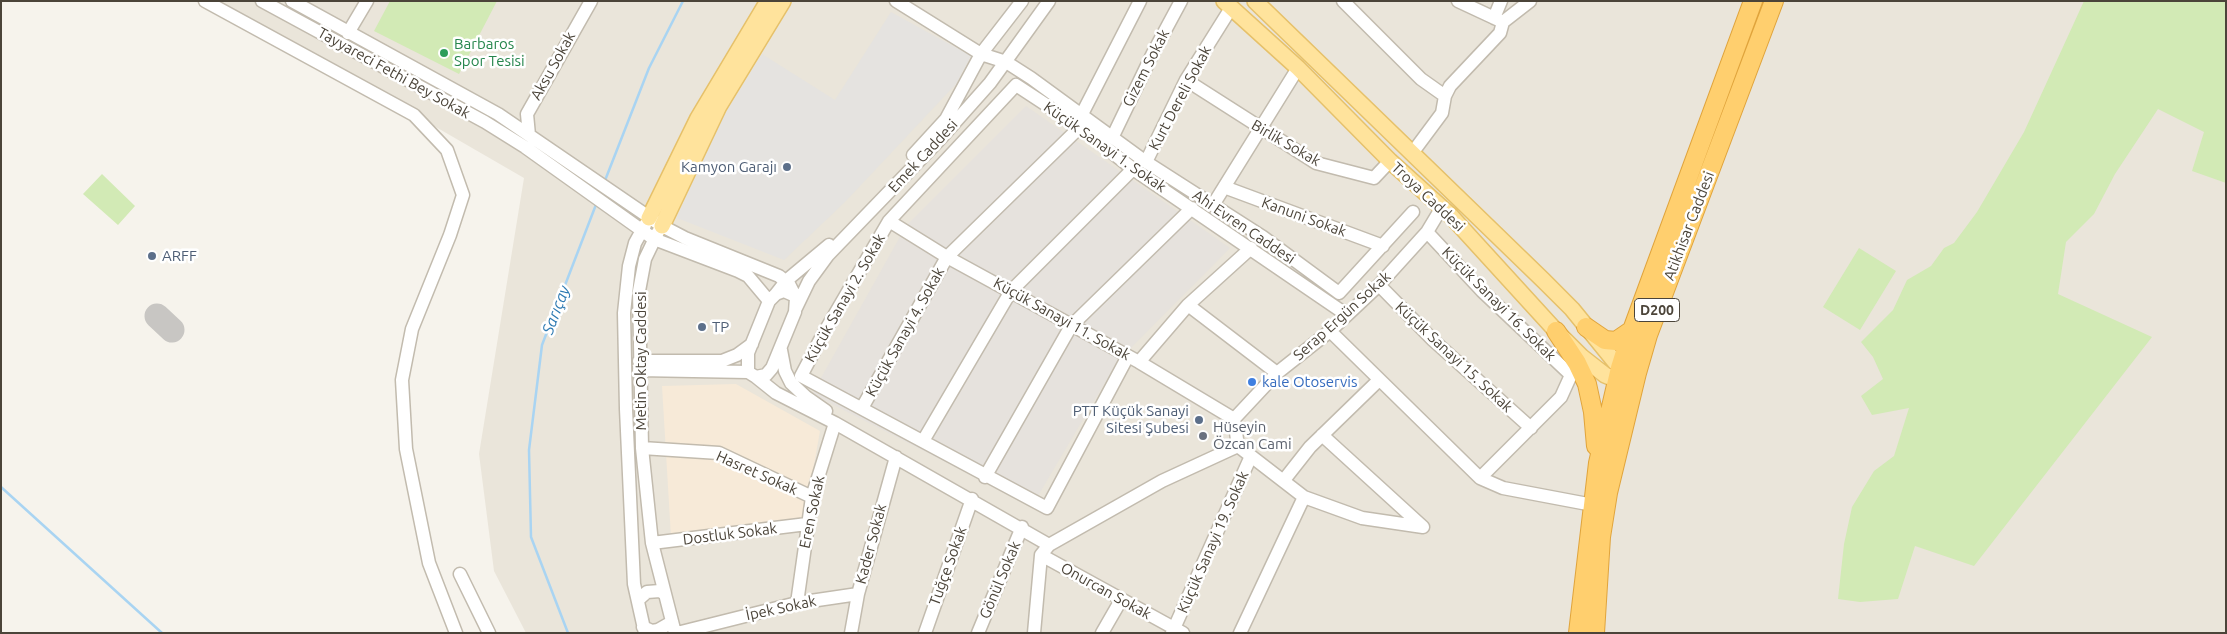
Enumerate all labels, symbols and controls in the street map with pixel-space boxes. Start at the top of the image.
street label: Tayyareci Fethi Bey Sokak [315,24,473,122]
street label: Gizem Sokak [1119,26,1173,110]
street label: Aksu Sokak [527,29,579,103]
place label: Barbaros Spor Tesisi [454,35,525,70]
street label: Kurt Dereli Sokak [1145,43,1215,153]
marker: Barbaros Spor Tesisi [438,47,450,59]
street label: Küçük Sanayi 1. Sokak [1040,98,1170,196]
street label: Emek Caddesi [885,116,961,196]
street label: Birlik Sokak [1248,116,1324,170]
place label: Kamyon Garajı [681,158,777,176]
street label: Troya Caddesi [1388,159,1468,235]
marker: Kamyon Garajı [781,161,793,173]
street label: Atikhisar Caddesi [1660,169,1718,283]
street label: Ahi Evren Caddesi [1189,186,1299,268]
street label: Kanuni Sokak [1259,193,1349,241]
street label: Küçük Sanayi 2. Sokak [801,231,889,365]
street label: Küçük Sanayi 16. Sokak [1438,243,1560,365]
place label: ARFF [162,247,197,265]
marker: ARFF [146,250,158,262]
street label: Küçük Sanayi 4. Sokak [862,264,948,400]
street label: Serap Ergün Sokak [1290,268,1394,364]
street label: Küçük Sanayi 11. Sokak [990,274,1134,364]
water label: Sarıçay [538,283,574,337]
street label: Metin Oktay Caddesi [632,291,650,431]
street label: Küçük Sanayi 15. Sokak [1392,298,1516,416]
road number: D200 [1634,298,1680,322]
place label: TP [712,318,729,336]
marker: TP [696,321,708,333]
place label: kale Otoservis [1262,373,1357,391]
marker: kale Otoservis [1246,376,1258,388]
place label: PTT Küçük Sanayi Sitesi Şubesi [1073,402,1189,437]
marker: PTT Küçük Sanayi Sitesi Şubesi [1193,414,1205,426]
place label: Hüseyin Özcan Cami [1213,418,1292,453]
marker: Hüseyin Özcan Cami [1197,430,1209,442]
street label: Hasret Sokak [713,447,801,499]
street label: Küçük Sanayi 19. Sokak [1173,468,1253,616]
street label: Eren Sokak [796,474,828,550]
street label: Kader Sokak [852,502,890,586]
street label: Dostluk Sokak [682,519,778,549]
street label: Tuğçe Sokak [925,524,971,608]
street label: Gönül Sokak [976,538,1024,622]
street label: Onurcan Sokak [1058,559,1154,623]
street label: İpek Sokak [744,592,818,624]

